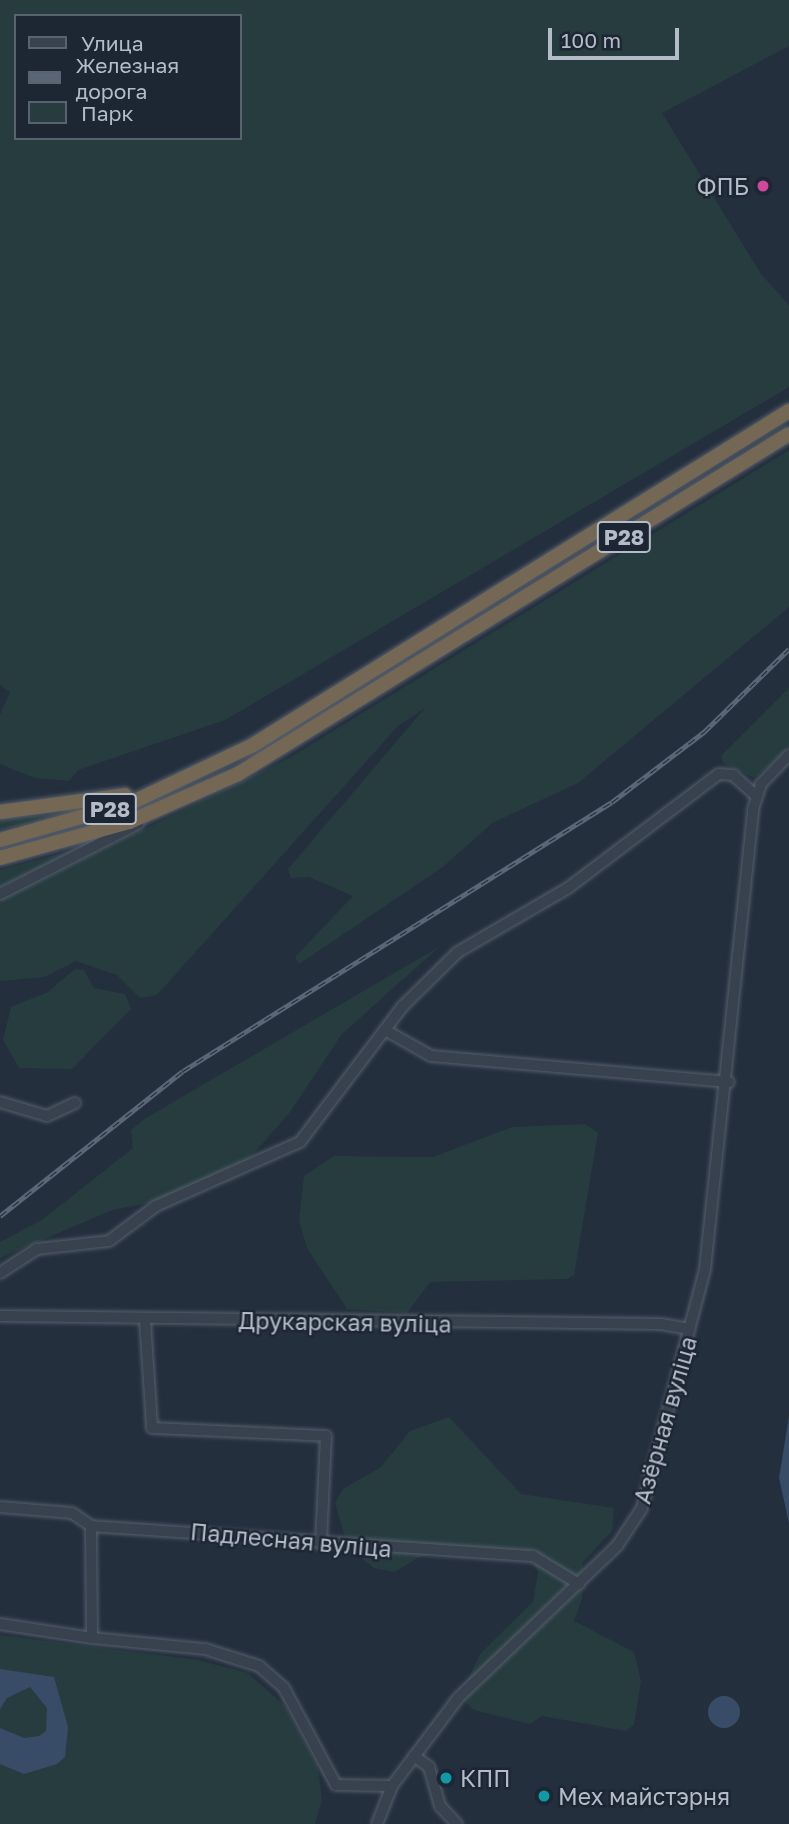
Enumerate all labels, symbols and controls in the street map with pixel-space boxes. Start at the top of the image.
legend [14,14,242,140]
scale bar [551,14,682,58]
text: 100 m [561,27,621,53]
text: Улица [81,30,144,56]
text: Железная дорога [75,52,179,104]
text: Парк [81,100,134,126]
place label: ФПБ [697,172,749,200]
marker: ФПБ [755,178,771,194]
road number: Р28 [596,520,652,554]
road number: Р28 [82,792,138,826]
street label: Друкарская вуліца [238,1306,452,1338]
street label: Азёрная вуліца [628,1333,702,1507]
street label: Падлесная вуліца [189,1517,393,1563]
place label: КПП [460,1764,511,1792]
marker: КПП [438,1770,454,1786]
place label: Мех майстэрня [558,1782,730,1810]
marker: Мех майстэрня [536,1788,552,1804]

